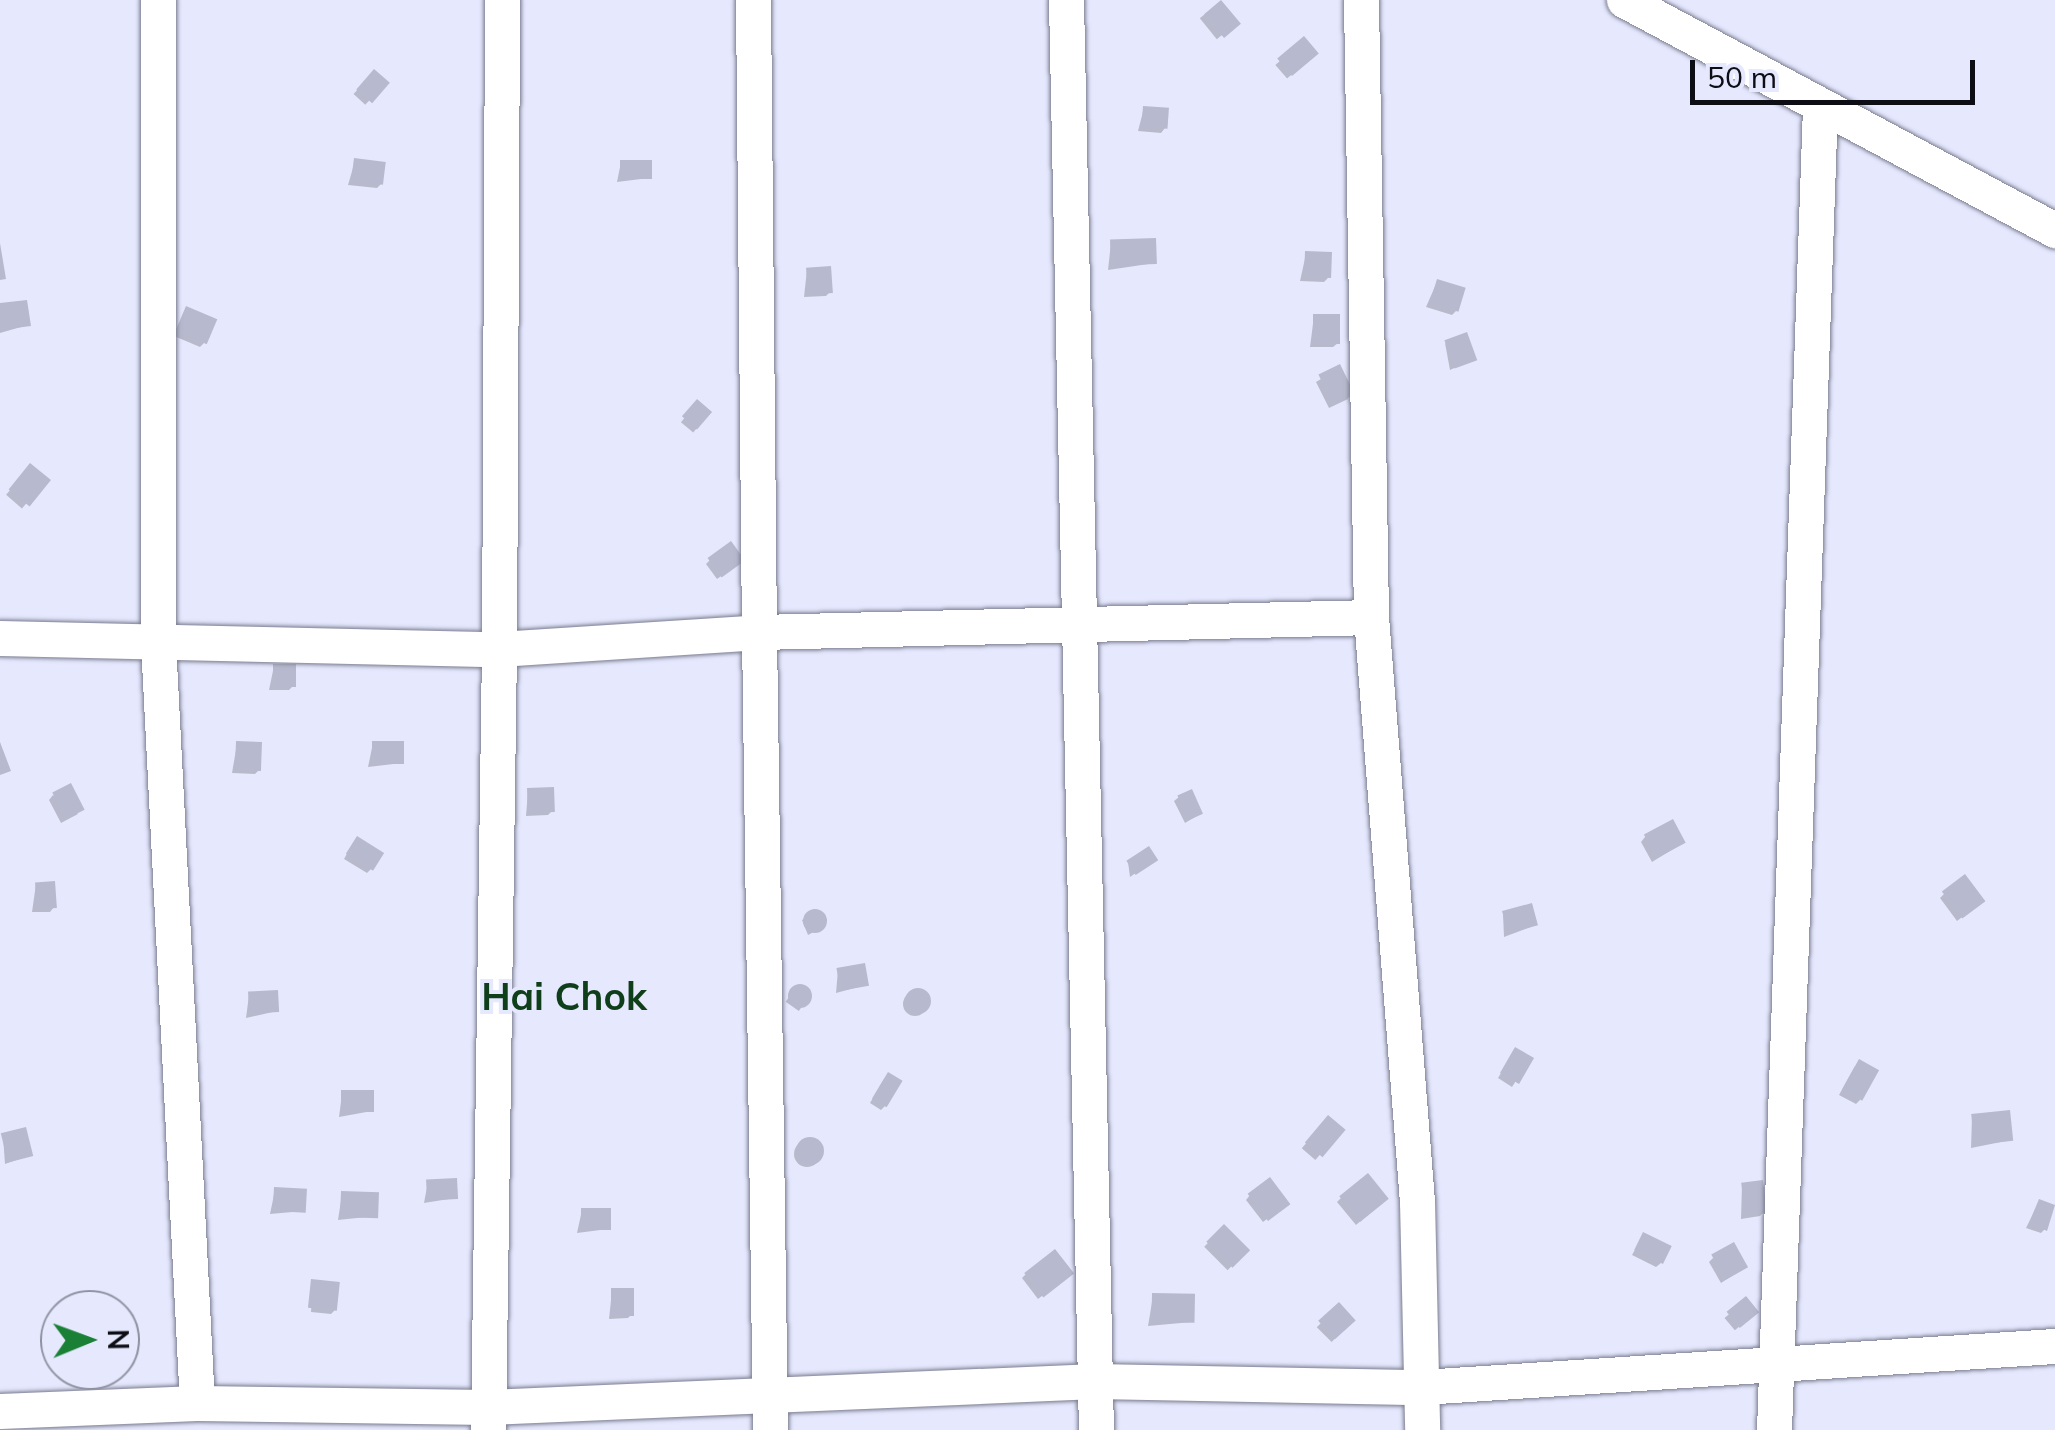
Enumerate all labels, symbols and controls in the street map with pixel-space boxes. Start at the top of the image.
scale bar [1695,40,1980,102]
text: 50 m [1707,58,1777,96]
district label: Hai Chok [481,974,647,1020]
north arrow [40,1290,140,1390]
text: N [101,1329,136,1350]

